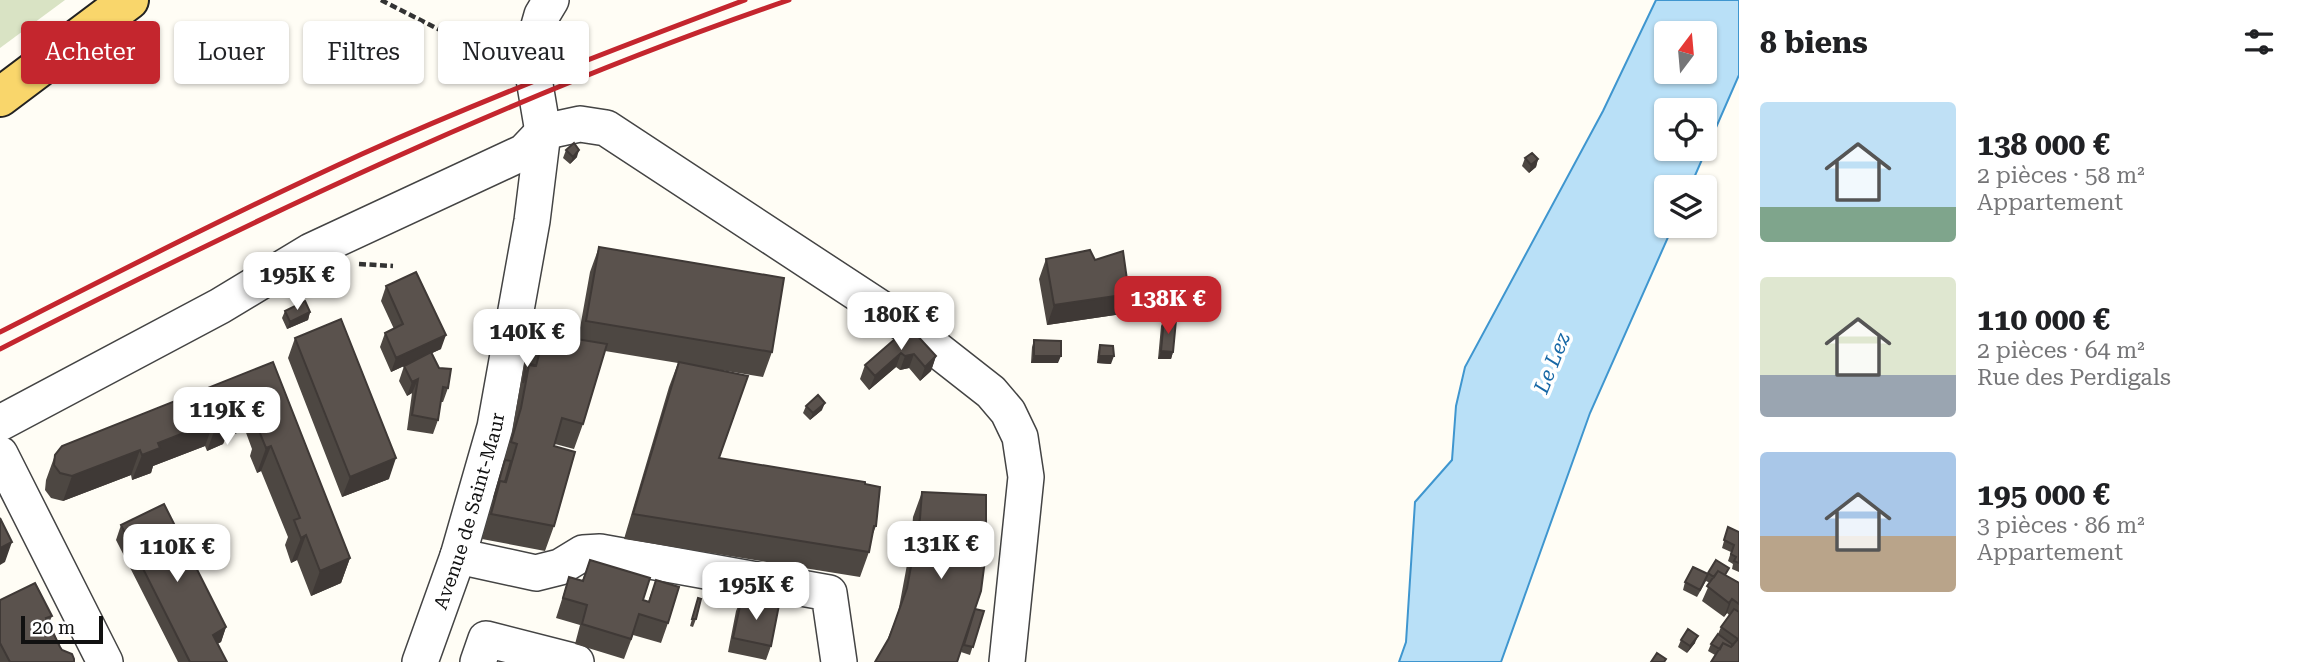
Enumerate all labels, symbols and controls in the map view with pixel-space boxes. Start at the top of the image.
chip: Acheter [21,21,160,84]
chip: Louer [174,21,289,84]
chip: Filtres [303,21,424,84]
chip: Nouveau [438,21,589,84]
north arrow [1654,21,1717,84]
map controls [1654,21,1717,238]
icon: filters [2240,23,2278,61]
text: 8 biens [1760,25,1868,60]
button: locate [1654,98,1717,161]
text: 138 000 € [1977,127,2110,162]
icon: home [1816,130,1900,214]
text: 2 pièces · 58 m² [1977,162,2145,189]
button: layers [1654,175,1717,238]
text: Appartement [1977,189,2123,216]
pin: 195K € [240,252,354,312]
text: 195K € [259,261,335,288]
pin: 138K € [1111,276,1225,336]
text: 138K € [1130,285,1206,312]
pin: 180K € [844,292,958,352]
text: 180K € [863,301,939,328]
text: 110 000 € [1977,302,2110,337]
icon: home [1816,305,1900,389]
pin: 140K € [470,310,584,369]
text: 140K € [489,318,565,345]
water label: Le Lez [1529,329,1575,398]
text: 2 pièces · 64 m² [1977,337,2145,364]
text: Rue des Perdigals [1977,364,2171,391]
pin: 119K € [170,388,284,447]
text: 119K € [189,396,265,423]
street label: Avenue de Saint-Maur [428,411,509,612]
text: 195 000 € [1977,477,2110,512]
icon: home [1816,480,1900,564]
text: 3 pièces · 86 m² [1977,512,2145,539]
pin: 131K € [884,522,998,581]
pin: 110K € [120,524,234,584]
text: 131K € [903,530,979,557]
text: 110K € [139,533,215,560]
text: Appartement [1977,539,2123,566]
pin: 195K € [699,562,813,622]
text: 195K € [718,571,794,598]
scale bar [21,613,103,645]
text: 20 m [32,616,75,639]

